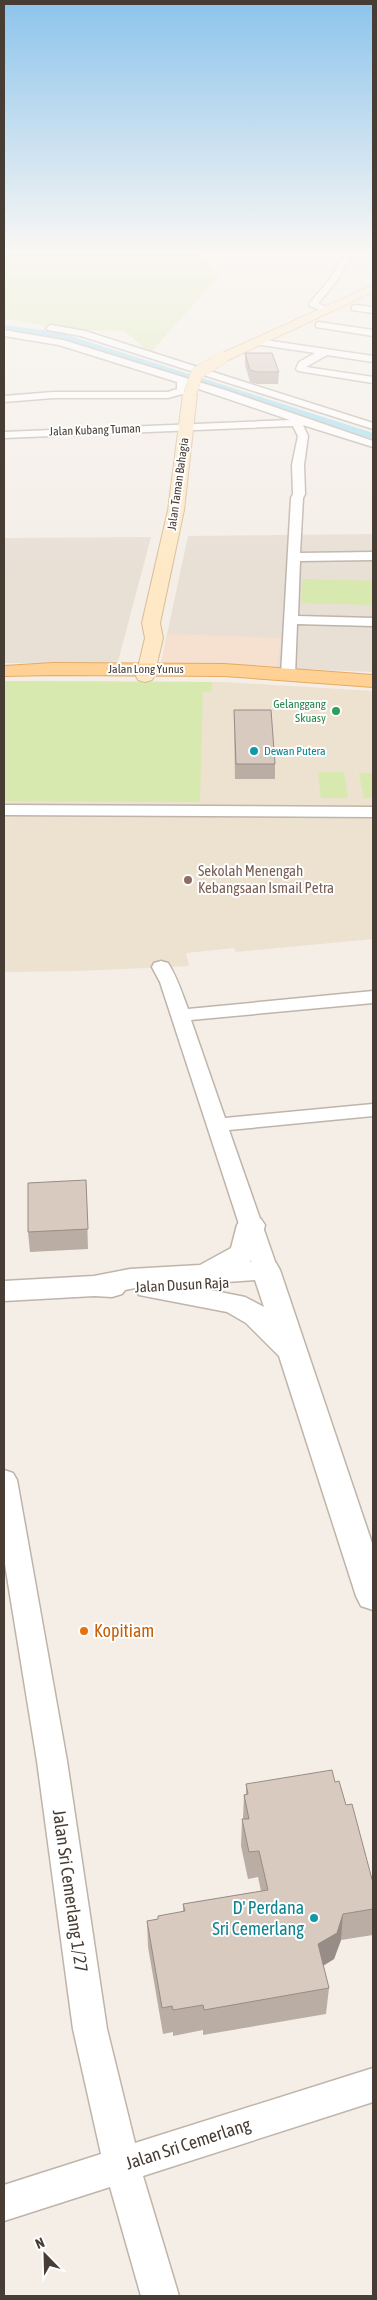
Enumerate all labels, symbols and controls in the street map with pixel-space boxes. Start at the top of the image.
street label: Jalan Kubang Tuman [49,421,141,439]
street label: Jalan Taman Bahagia [165,437,191,531]
street label: Jalan Long Yunus [108,662,184,676]
place label: Gelanggang Skuasy [273,697,327,725]
marker: Gelanggang Skuasy [330,705,342,717]
place label: Dewan Putera [264,744,325,758]
marker: Dewan Putera [248,745,260,757]
place label: Sekolah Menengah Kebangsaan Ismail Petra [198,862,334,896]
marker: Sekolah Menengah Kebangsaan Ismail Petra [182,874,194,886]
street label: Jalan Dusun Raja [134,1274,230,1295]
place label: Kopitiam [94,1620,154,1641]
marker: Kopitiam [78,1625,90,1637]
street label: Jalan Sri Cemerlang 1/27 [49,1808,92,1974]
place label: D' Perdana Sri Cemerlang [212,1897,304,1939]
marker: D' Perdana Sri Cemerlang [308,1912,320,1924]
street label: Jalan Sri Cemerlang [123,2113,253,2174]
north arrow [20,2230,70,2280]
text: N [33,2234,47,2252]

